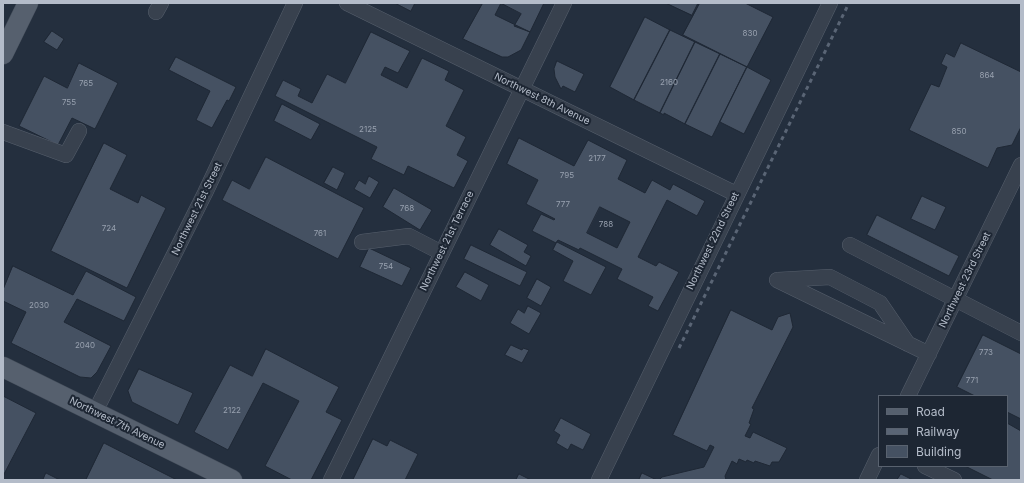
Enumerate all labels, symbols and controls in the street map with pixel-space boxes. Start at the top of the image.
house number: 830 [743,29,757,39]
street label: Northwest 8th Avenue [492,71,592,127]
house number: 864 [979,71,995,81]
house number: 2160 [660,78,678,88]
house number: 765 [79,79,93,89]
house number: 755 [62,98,76,108]
house number: 2125 [359,125,377,135]
house number: 850 [952,127,966,137]
house number: 2177 [588,154,606,164]
street label: Northwest 21st Street [169,161,225,257]
house number: 795 [560,171,574,181]
street label: Northwest 21st Terrace [418,189,476,293]
street label: Northwest 22nd Street [684,190,742,292]
house number: 777 [556,200,570,210]
house number: 768 [400,204,414,214]
house number: 788 [599,220,613,230]
house number: 724 [102,224,116,234]
house number: 761 [314,229,326,239]
street label: Northwest 23rd Street [937,230,993,330]
house number: 754 [379,262,393,272]
house number: 2030 [29,301,49,311]
house number: 2040 [75,341,95,351]
house number: 773 [979,348,993,358]
house number: 771 [966,376,978,386]
street label: Northwest 7th Avenue [67,395,167,451]
legend [878,395,1008,467]
text: Road [916,404,945,419]
house number: 2122 [223,406,241,416]
text: Railway [916,424,959,439]
text: Building [916,444,961,459]

